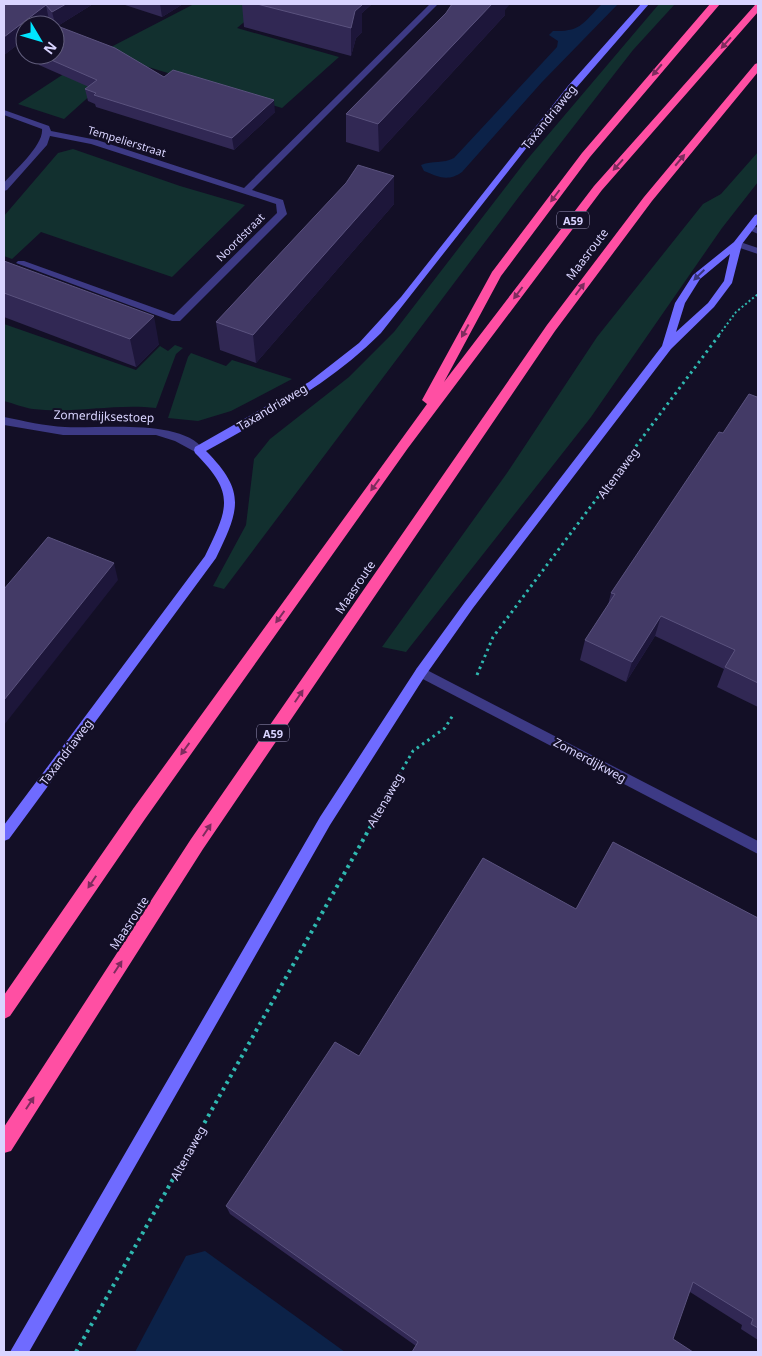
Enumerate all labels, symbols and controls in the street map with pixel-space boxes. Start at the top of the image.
north arrow [15,15,65,65]
one-way arrow [720,37,731,50]
text: N [40,38,62,59]
one-way arrow [652,63,663,76]
street label: Taxandriaweg [518,81,580,153]
street label: Tempelierstraat [86,122,168,160]
one-way arrow [674,154,685,167]
one-way arrow [612,158,624,170]
one-way arrow [550,189,560,203]
street label: Noordstraat [213,210,267,264]
road number: A59 [557,212,589,228]
street label: Maasroute [562,225,612,283]
one-way arrow [694,269,706,281]
one-way arrow [575,282,585,296]
one-way arrow [513,286,523,300]
one-way arrow [461,324,469,338]
street label: Taxandriaweg [234,379,310,435]
street label: Zomerdijksestoep [53,406,155,426]
street label: Altenaweg [593,444,643,502]
one-way arrow [369,478,380,491]
street label: Maasroute [331,557,379,617]
one-way arrow [275,610,285,624]
one-way arrow [294,689,304,703]
street label: Taxandriaweg [36,715,96,789]
road number: A59 [257,724,289,741]
street label: Zomerdijkweg [551,734,629,786]
one-way arrow [180,742,190,756]
street label: Altenaweg [363,770,407,830]
one-way arrow [202,823,212,837]
one-way arrow [87,875,97,889]
street label: Maasroute [105,893,153,953]
one-way arrow [114,960,123,973]
one-way arrow [25,1096,35,1110]
street label: Altenaweg [166,1123,210,1183]

